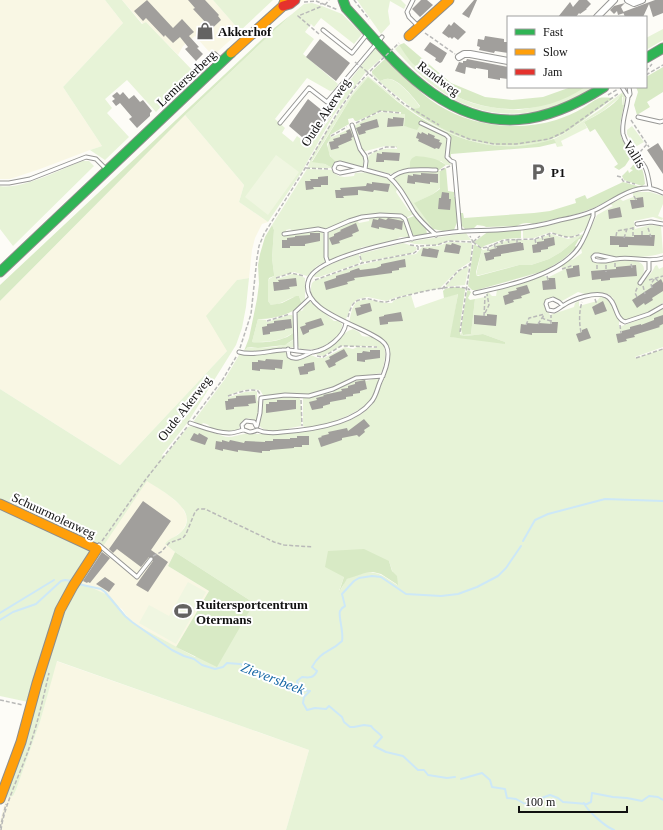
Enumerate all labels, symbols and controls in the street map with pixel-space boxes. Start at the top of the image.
legend [507,16,647,88]
shop icon: Akkerhof [195,21,215,41]
place label: Akkerhof [218,24,272,39]
text: Fast [543,25,564,39]
text: Slow [543,45,568,59]
street label: Lemierserberg [154,47,219,110]
street label: Randweg [415,58,463,99]
text: Jam [543,65,563,79]
street label: Oude Akerweg [298,75,353,149]
street label: Vallis [620,138,649,171]
parking icon: P1 [528,162,548,182]
place label: P1 [551,165,565,180]
street label: Oude Akerweg [154,372,215,444]
street label: Schuurmolenweg [9,489,99,542]
place label: Ruitersportcentrum Otermans [196,597,308,627]
sports icon: Ruitersportcentrum Otermans [173,601,193,621]
water label: Zieversbeek [239,659,307,698]
scale bar [519,788,627,814]
text: 100 m [525,795,556,809]

